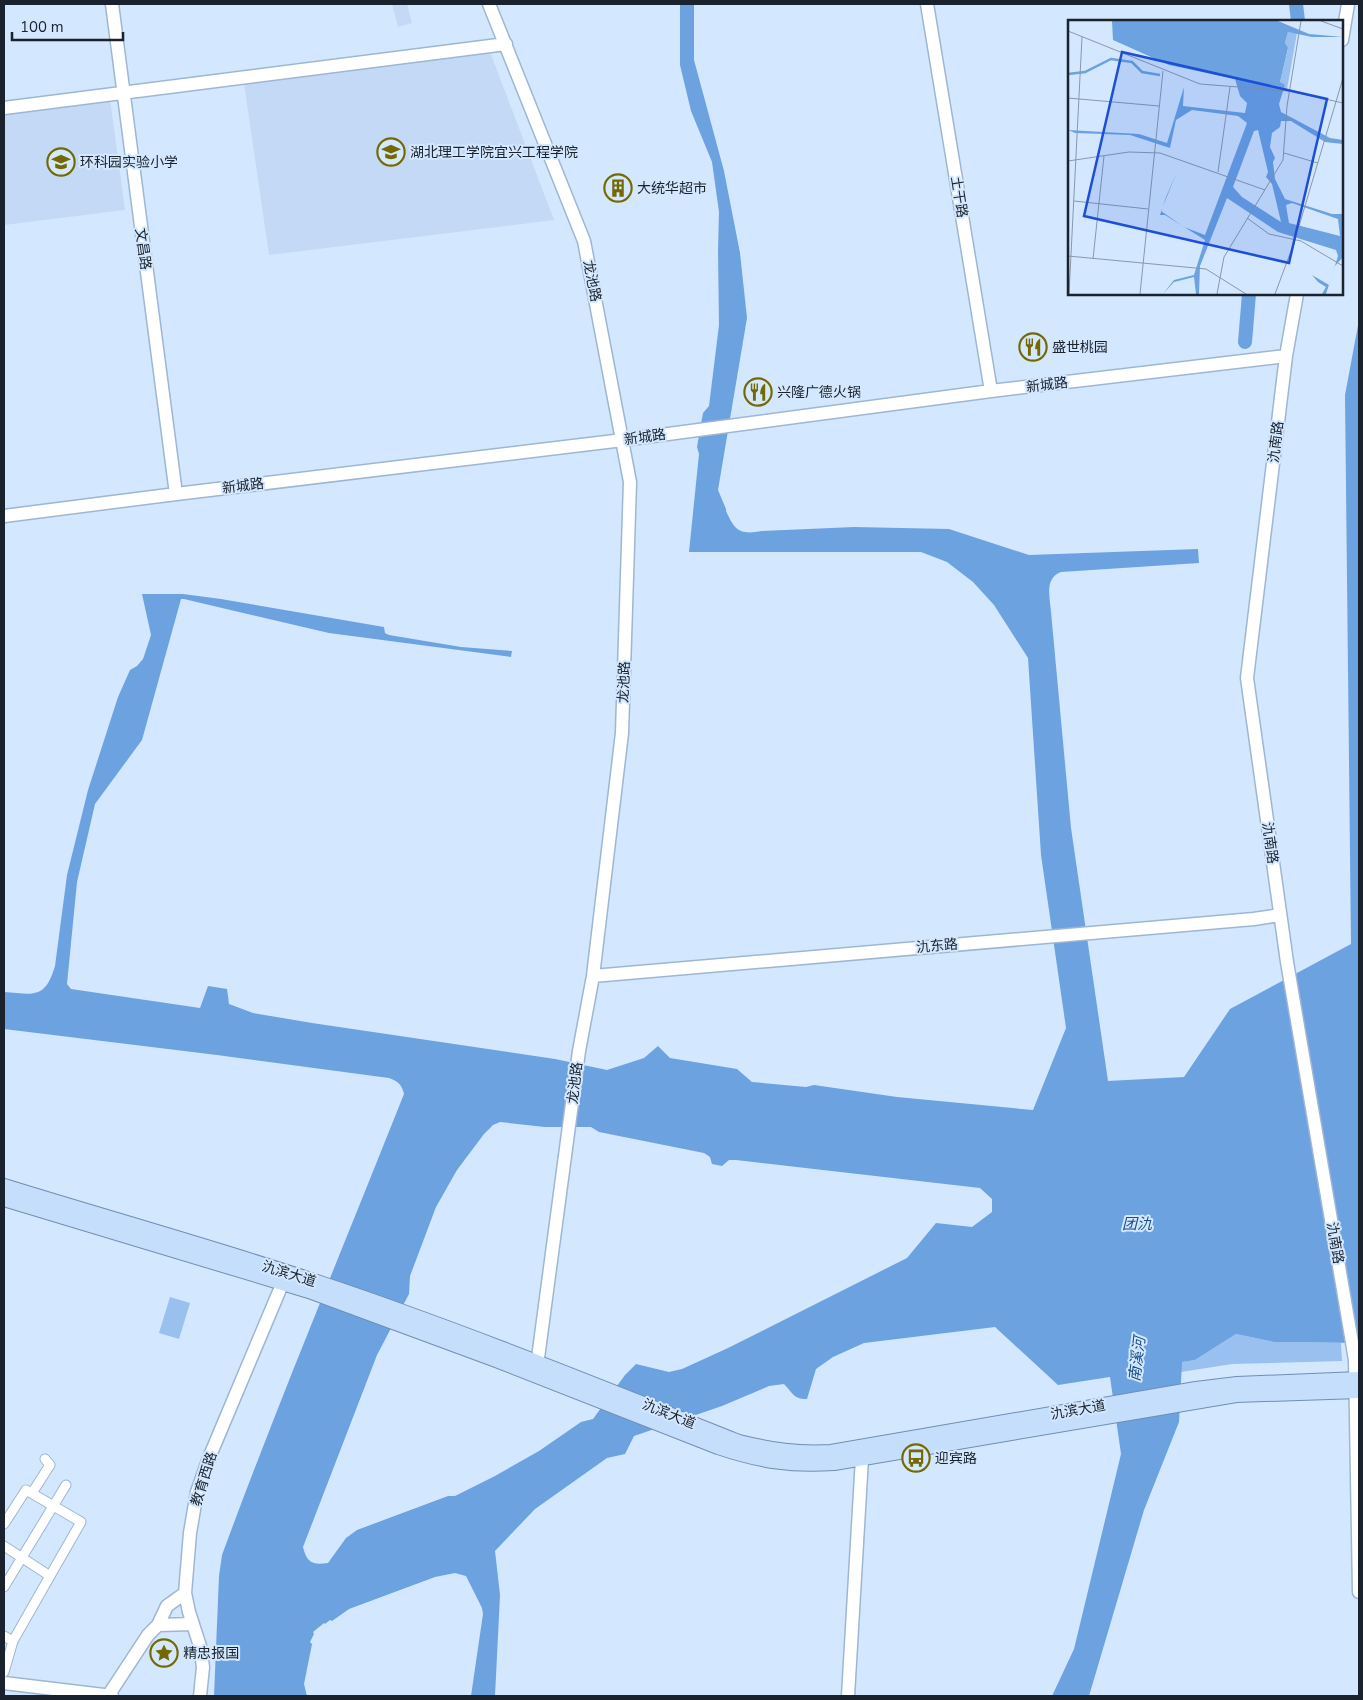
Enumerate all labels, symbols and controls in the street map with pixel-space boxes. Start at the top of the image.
scale bar [12,10,124,42]
text: 100 m [20,17,64,37]
inset map [1068,20,1343,295]
school or university icon: 湖北理工学院宜兴工程学院 [376,137,406,167]
place label: 湖北理工学院宜兴工程学院 [410,143,578,162]
school or university icon: 环科园实验小学 [46,147,76,177]
place label: 环科园实验小学 [80,153,178,172]
building icon: 大统华超市 [603,173,633,203]
street label: 土干路 [946,175,972,219]
place label: 大统华超市 [637,179,707,198]
street label: 文昌路 [131,227,155,271]
street label: 龙池路 [579,259,605,303]
restaurant icon: 盛世桃园 [1018,332,1048,362]
place label: 盛世桃园 [1052,338,1108,357]
street label: 新城路 [1025,373,1069,397]
restaurant icon: 兴隆广德火锅 [743,377,773,407]
place label: 兴隆广德火锅 [777,383,861,402]
street label: 氿南路 [1264,420,1288,464]
street label: 新城路 [623,425,667,449]
street label: 新城路 [221,474,265,498]
street label: 龙池路 [614,661,634,703]
street label: 氿南路 [1258,821,1282,865]
street label: 氿东路 [915,935,959,957]
street label: 龙池路 [563,1061,587,1105]
water label: 团氿 [1122,1214,1152,1234]
street label: 氿南路 [1322,1221,1348,1265]
street label: 氿滨大道 [259,1257,319,1291]
water label: 南溪河 [1124,1332,1150,1383]
street label: 氿滨大道 [639,1395,699,1433]
street label: 氿滨大道 [1049,1396,1107,1424]
bus stop icon: 迎宾路 [901,1443,931,1473]
street label: 教育西路 [187,1449,221,1509]
place label: 迎宾路 [935,1449,977,1468]
place icon: 精忠报国 [149,1638,179,1668]
place label: 精忠报国 [183,1644,239,1663]

